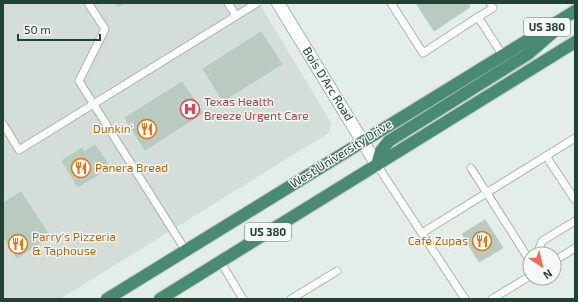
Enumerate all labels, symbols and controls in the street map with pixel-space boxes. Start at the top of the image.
scale bar [18,16,100,42]
road number: US 380 [524,18,570,36]
text: 50 m [24,22,51,36]
street label: Bois D'Arc Road [301,44,357,123]
place label: Texas Health Breeze Urgent Care [204,94,309,122]
hospital icon: Texas Health Breeze Urgent Care [179,98,201,120]
street label: West University Drive [287,116,394,190]
restaurant icon: Dunkin' [136,118,158,140]
place label: Dunkin' [93,121,133,135]
restaurant icon: Panera Bread [70,157,92,179]
place label: Panera Bread [95,160,168,174]
road number: US 380 [245,223,291,241]
place label: Parry's Pizzeria & Taphouse [32,229,116,257]
restaurant icon: Café Zupas [471,230,493,252]
restaurant icon: Parry's Pizzeria & Taphouse [7,233,29,255]
place label: Café Zupas [408,233,468,247]
north arrow [522,246,562,286]
text: N [541,267,555,282]

